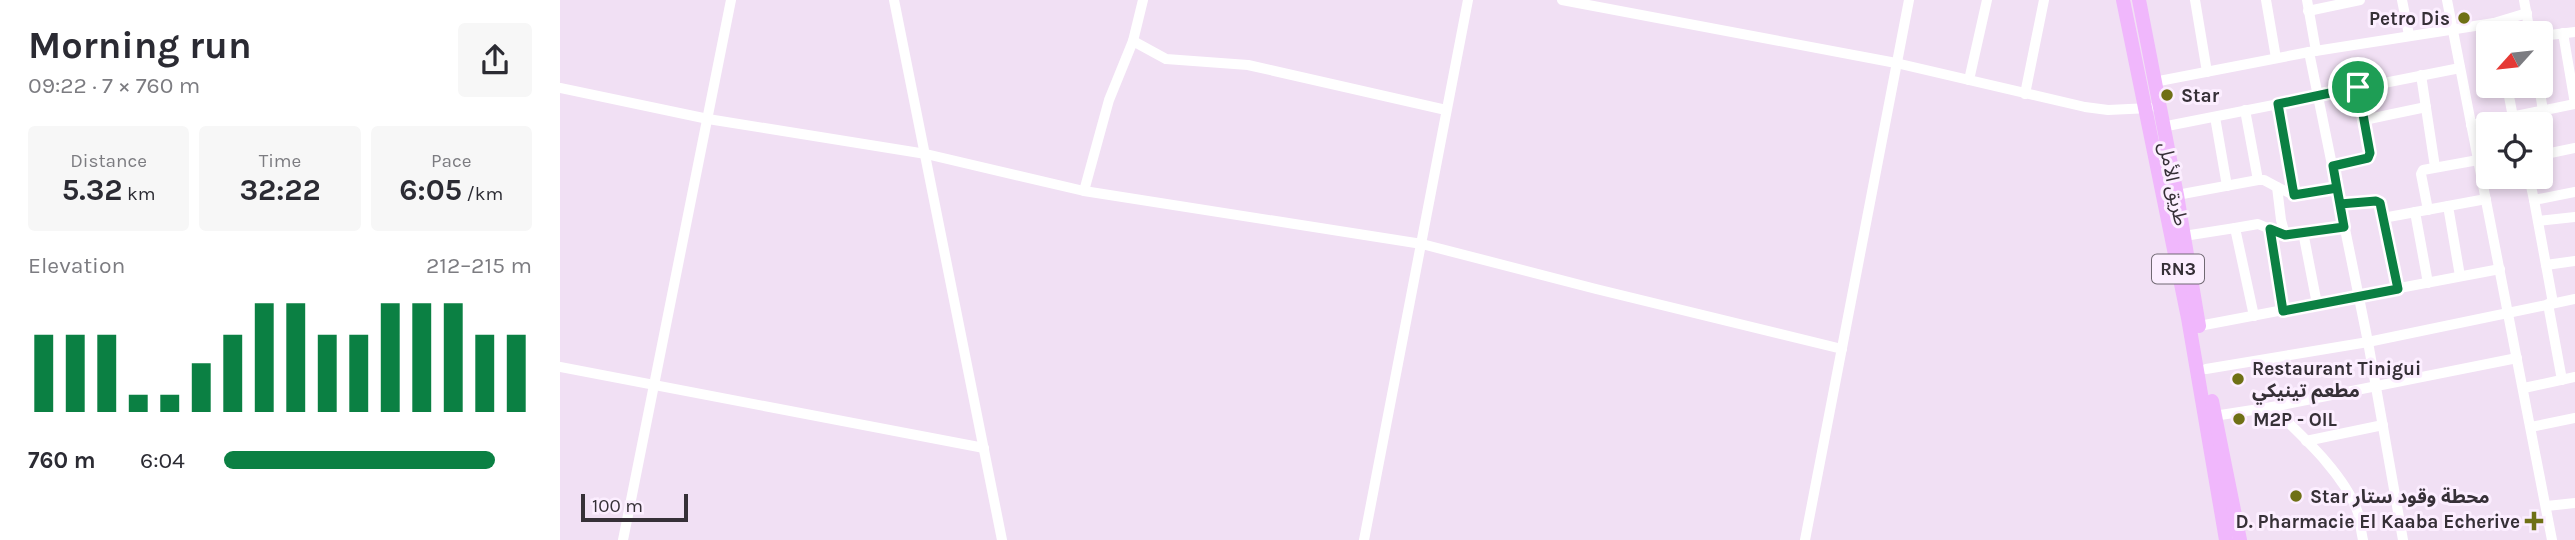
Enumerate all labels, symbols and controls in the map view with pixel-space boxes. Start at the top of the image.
place label: Petro Dis [2369,8,2450,30]
marker: Petro Dis [2456,10,2472,26]
north arrow [2476,21,2553,98]
map controls [2476,21,2553,189]
text: Morning run [28,23,252,68]
button: share [458,23,532,97]
pin [2328,57,2388,117]
icon: arrive [2339,68,2377,106]
text: 09:22 · 7 × 760 m [28,72,200,99]
place label: Star [2181,85,2220,107]
marker: Star [2159,87,2175,103]
button: locate [2476,112,2553,189]
street label: طريق الأمل [2154,140,2192,228]
text: Distance [70,150,147,172]
text: Time [259,150,301,172]
text: Pace [431,150,472,172]
text: 5.32 [62,172,123,208]
text: 32:22 [239,172,321,208]
text: 6:05 [399,172,462,208]
text: km [123,183,156,205]
text: /km [462,183,503,205]
text: Elevation [28,252,125,279]
text: 212–215 m [426,252,532,279]
road number: RN3 [2152,255,2204,284]
place label: Restaurant Tinigui مطعم تينيكي [2252,358,2421,405]
marker: Restaurant Tinigui مطعم تينيكي [2230,371,2246,387]
place label: M2P - OIL [2253,409,2338,431]
marker: M2P - OIL [2231,411,2247,427]
text: 760 m [28,447,96,474]
text: 6:04 [140,447,185,474]
place label: Star محطة وقود ستار [2310,486,2490,508]
marker: Star محطة وقود ستار [2288,488,2304,504]
scale bar [581,491,688,523]
text: 100 m [592,495,643,517]
place label: D. Pharmacie El Kaaba Echerive [2236,511,2520,533]
marker: D. Pharmacie El Kaaba Echerive [2526,513,2542,529]

